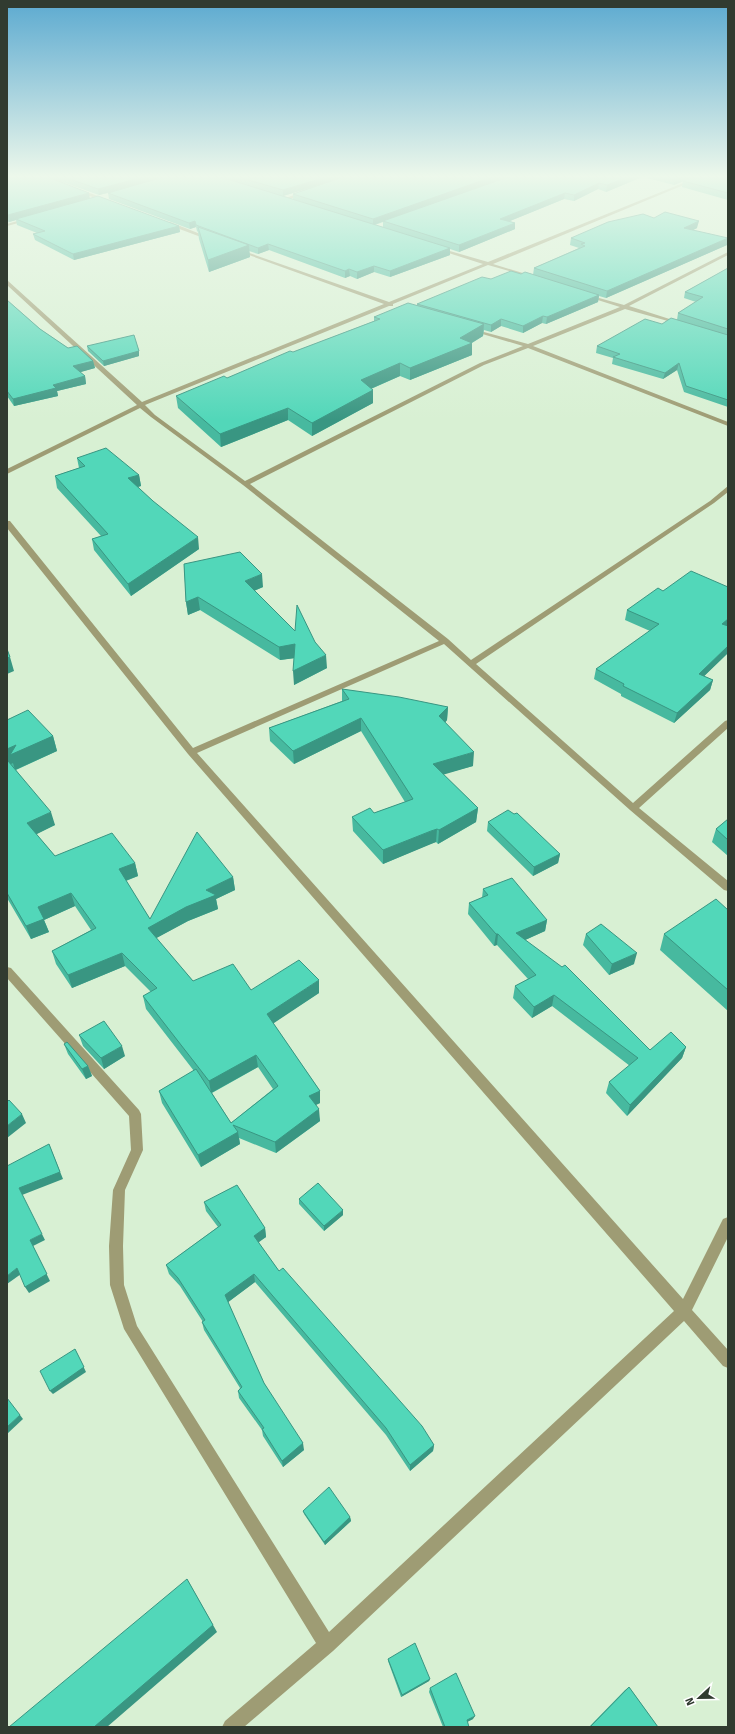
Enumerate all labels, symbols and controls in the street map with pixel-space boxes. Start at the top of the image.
north arrow [679,1678,719,1718]
text: N [683,1696,698,1707]

